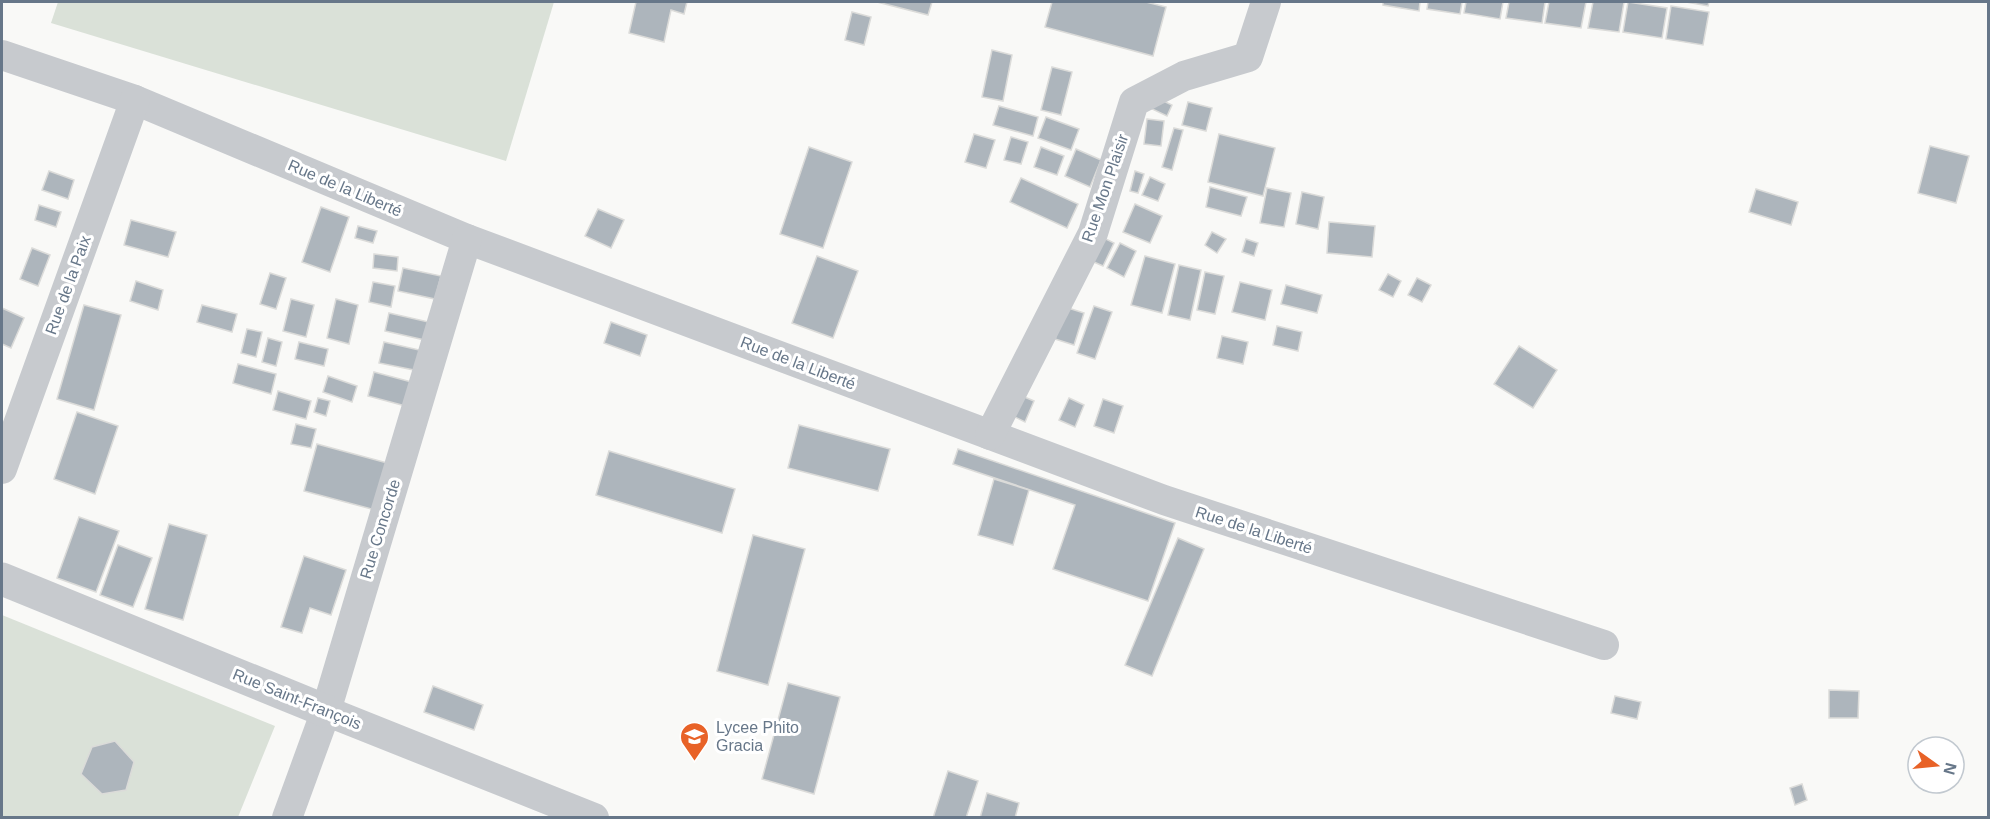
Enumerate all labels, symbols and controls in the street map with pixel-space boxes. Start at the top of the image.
street label: Rue Mon Plaisir [1079,131,1132,244]
street label: Rue de la Liberté [286,156,405,220]
street label: Rue de la Paix [42,233,94,337]
street label: Rue de la Liberté [738,333,858,393]
street label: Rue Concorde [357,477,403,581]
street label: Rue de la Liberté [1193,503,1315,557]
street label: Rue Saint-François [230,665,364,733]
place label: Lycee Phito Gracia [716,719,799,754]
school or university icon: Lycee Phito Gracia [679,720,711,762]
north arrow [1906,735,1966,795]
text: N [1940,761,1960,777]

